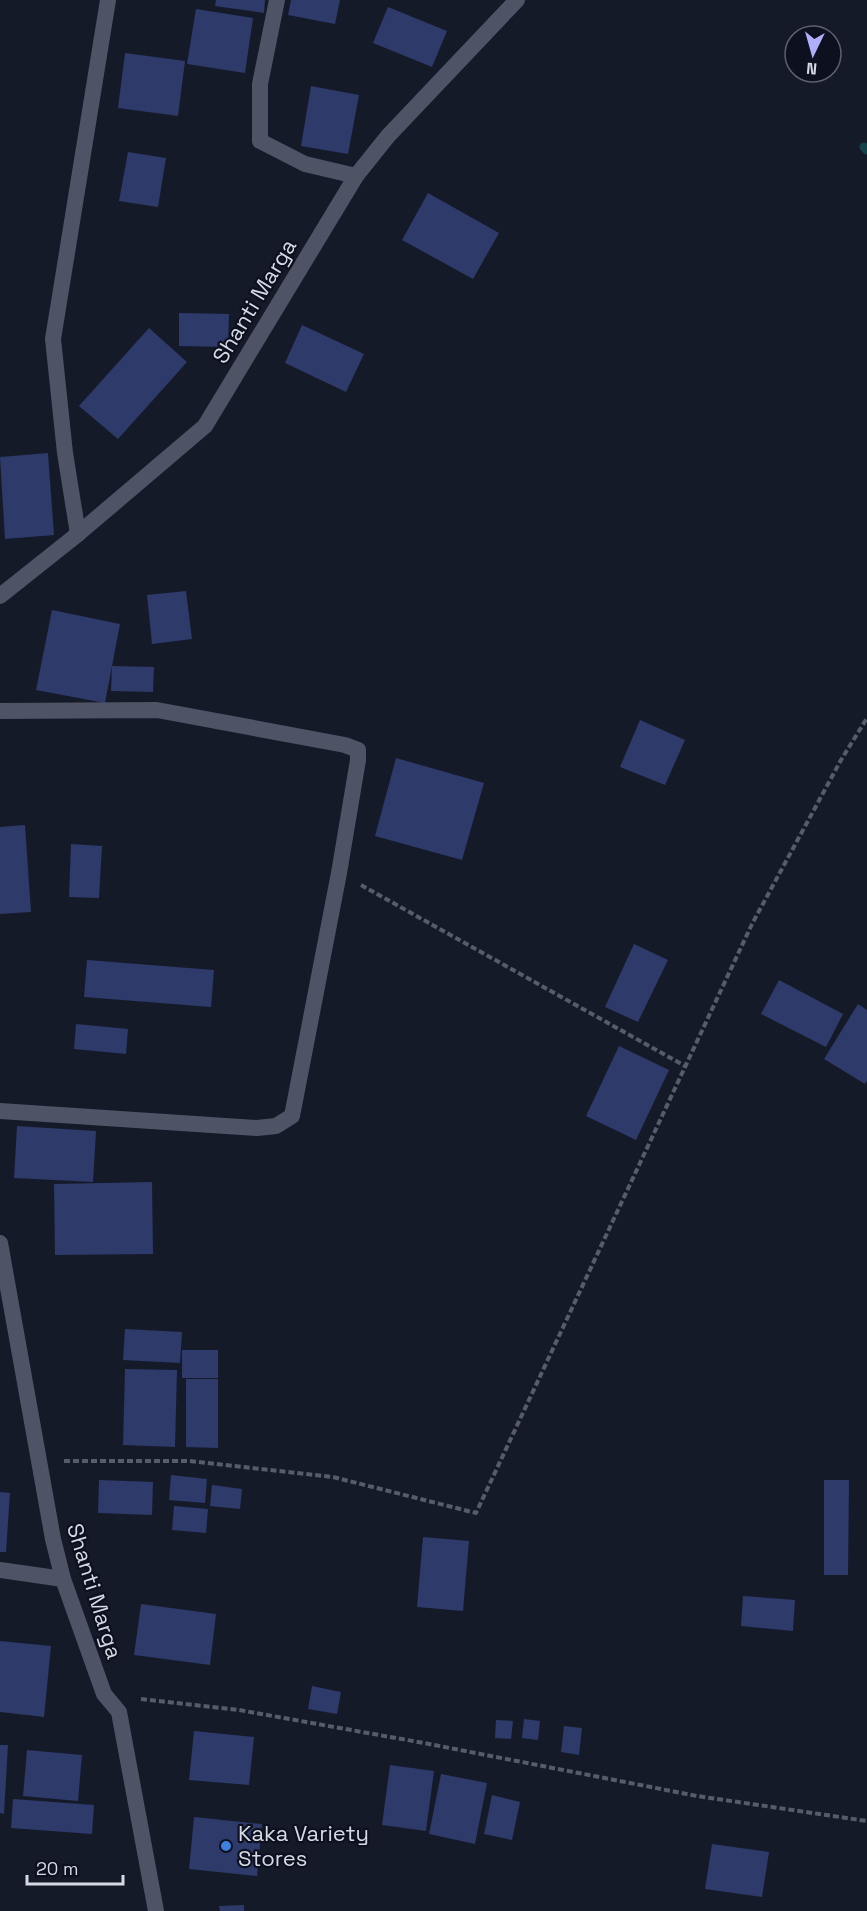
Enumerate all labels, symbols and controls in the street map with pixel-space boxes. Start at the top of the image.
north arrow [783,24,843,84]
text: N [805,58,818,79]
street label: Shanti Marga [206,233,302,368]
street label: Shanti Marga [61,1520,129,1663]
place label: Kaka Variety Stores [238,1819,369,1872]
marker: Kaka Variety Stores [219,1839,233,1853]
scale bar [27,1848,123,1886]
text: 20 m [36,1857,79,1880]

